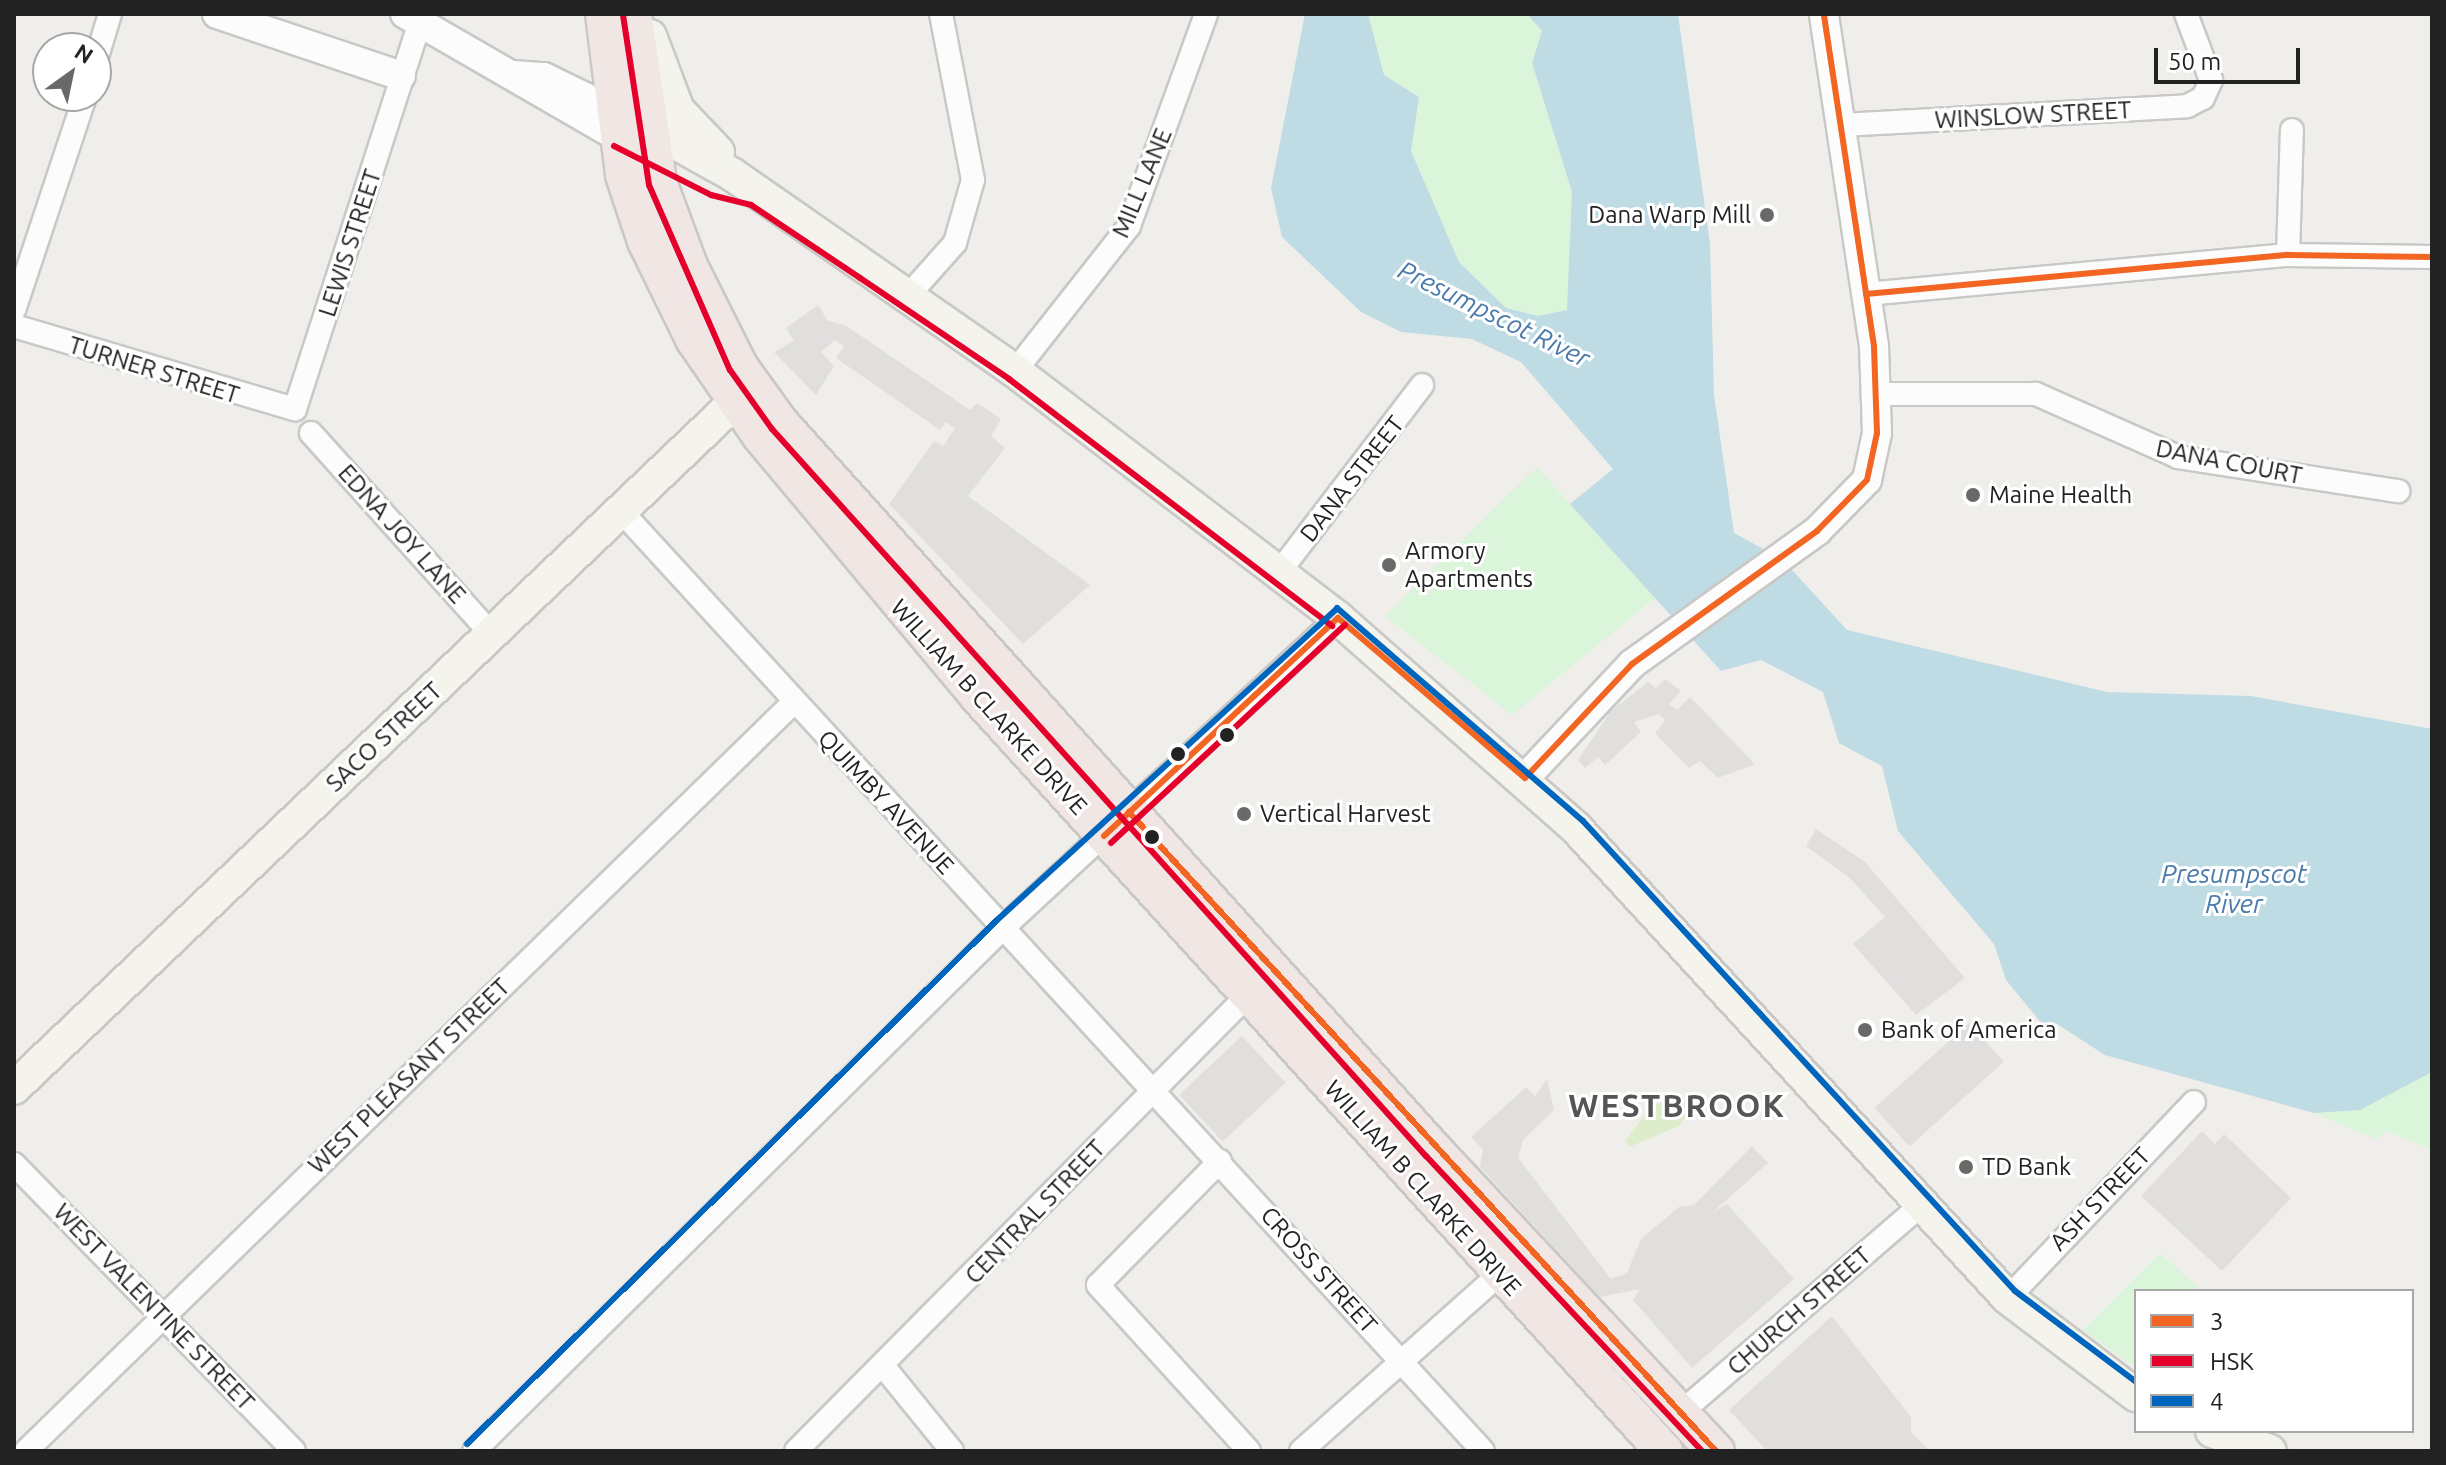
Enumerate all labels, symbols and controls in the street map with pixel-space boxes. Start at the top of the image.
north arrow [32,32,112,112]
scale bar [2158,32,2304,82]
text: N [71,38,98,68]
text: 50 m [2168,48,2221,75]
street label: WINSLOW STREET [1934,95,2132,135]
street label: MILL LANE [1106,124,1178,242]
street label: LEWIS STREET [313,166,387,320]
place label: Dana Warp Mill [1588,201,1751,229]
marker: Dana Warp Mill [1758,206,1776,224]
water label: Presumpscot River [1393,254,1595,374]
street label: TURNER STREET [65,330,243,410]
street label: DANA STREET [1294,410,1410,548]
street label: DANA COURT [2153,434,2305,490]
street label: EDNA JOY LANE [332,459,472,609]
place label: Maine Health [1989,481,2132,509]
marker: Maine Health [1964,486,1982,504]
place label: Armory Apartments [1405,537,1533,593]
marker: Armory Apartments [1380,556,1398,574]
street label: WILLIAM B CLARKE DRIVE [885,593,1093,821]
street label: SACO STREET [320,676,448,798]
street label: QUIMBY AVENUE [812,724,960,880]
unlabelled marker [1219,727,1235,743]
unlabelled marker [1170,746,1186,762]
place label: Vertical Harvest [1260,800,1431,828]
marker: Vertical Harvest [1235,805,1253,823]
unlabelled marker [1144,829,1160,845]
water label: Presumpscot River [2161,858,2307,920]
street label: WEST PLEASANT STREET [302,972,516,1180]
place label: Bank of America [1881,1016,2056,1044]
marker: Bank of America [1856,1021,1874,1039]
street label: WILLIAM B CLARKE DRIVE [1319,1074,1527,1302]
district label: WESTBROOK [1568,1086,1786,1124]
street label: CENTRAL STREET [959,1134,1111,1290]
street label: ASH STREET [2044,1142,2156,1256]
place label: TD Bank [1982,1153,2071,1181]
marker: TD Bank [1957,1158,1975,1176]
street label: WEST VALENTINE STREET [48,1198,260,1416]
street label: CROSS STREET [1255,1201,1383,1339]
street label: CHURCH STREET [1721,1241,1877,1381]
legend [2134,1289,2414,1433]
text: 3 [2210,1308,2224,1335]
text: HSK [2210,1348,2254,1375]
text: 4 [2210,1388,2224,1415]

